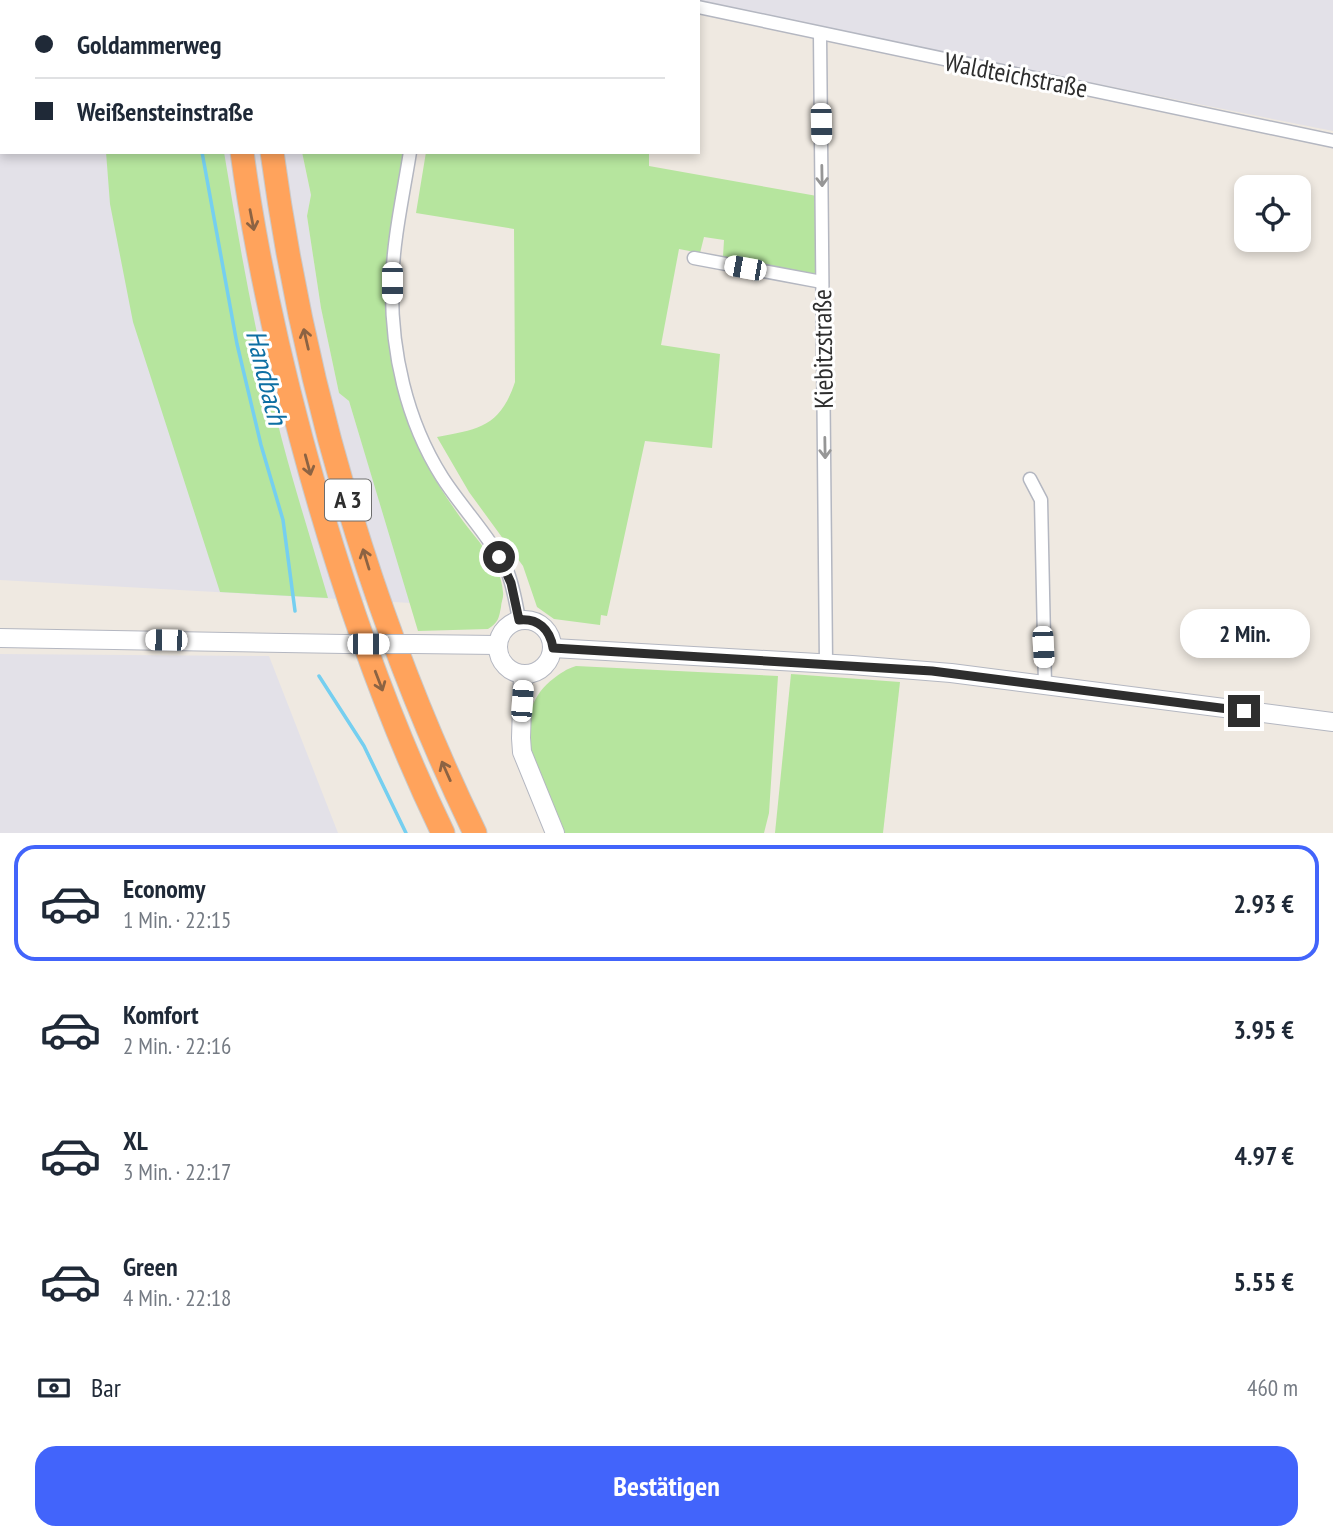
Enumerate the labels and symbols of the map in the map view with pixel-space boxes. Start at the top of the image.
street label: Waldteichstraße [942,44,1091,105]
car [811,103,832,145]
one-way arrow [815,164,829,187]
one-way arrow [245,208,259,231]
car [723,254,768,282]
car [382,262,403,304]
street label: Kiebitzstraße [805,289,840,409]
water label: Handbach [238,326,297,430]
one-way arrow [299,328,312,351]
one-way arrow [818,436,831,459]
one-way arrow [302,453,315,476]
road number: A 3 [325,480,371,520]
route start [483,541,515,573]
one-way arrow [359,548,371,570]
callout: 2 Min. [1179,610,1309,658]
car [1032,625,1055,669]
car [145,629,188,651]
car [348,634,390,655]
one-way arrow [374,670,386,692]
car [511,679,534,723]
route end [1228,695,1260,727]
one-way arrow [439,761,452,782]

